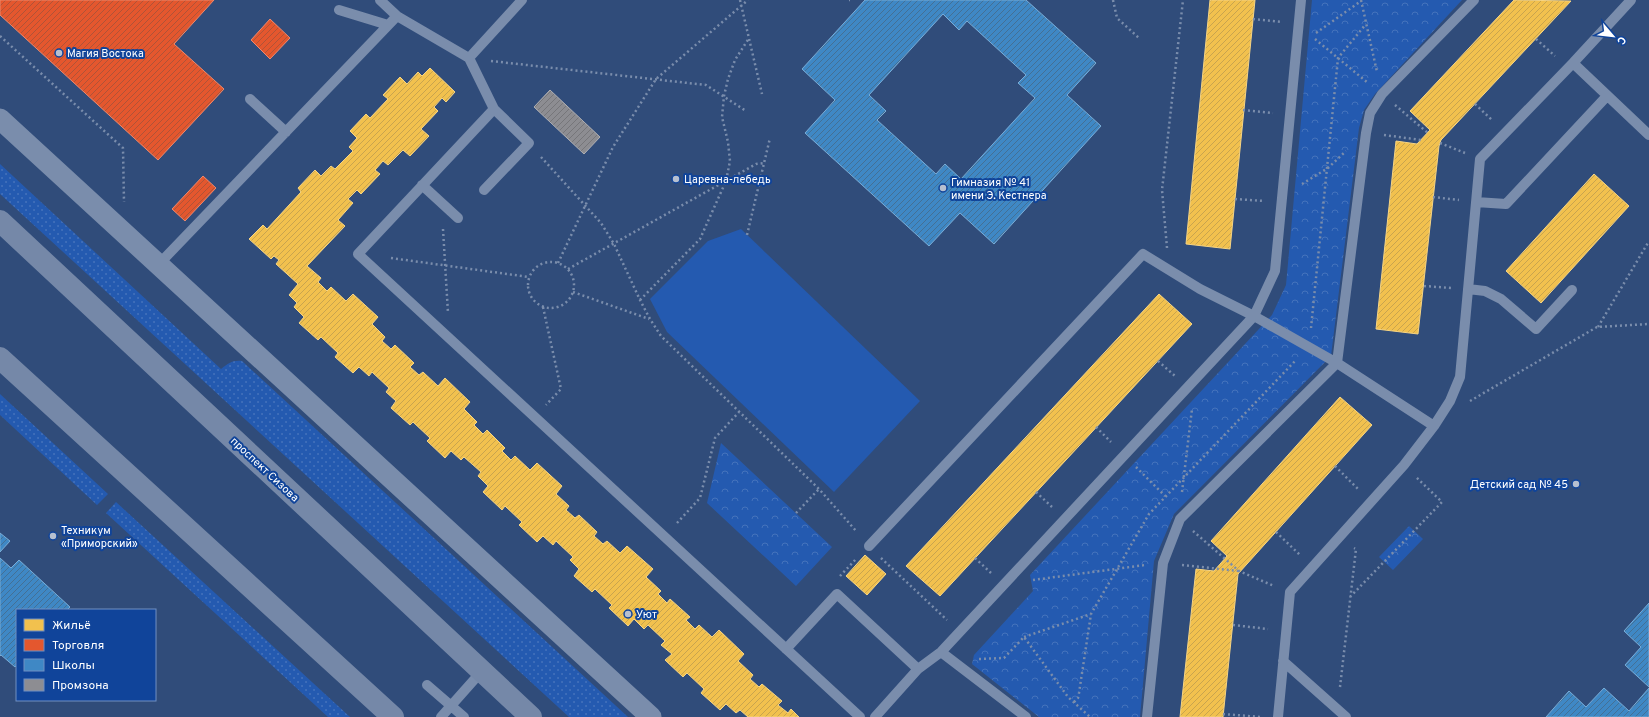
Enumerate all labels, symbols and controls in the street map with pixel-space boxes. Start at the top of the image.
north arrow [1593,16,1633,56]
text: С [1613,34,1629,47]
place label: Магия Востока [67,47,144,61]
marker: Магия Востока [54,48,64,58]
place label: Царевна-лебедь [684,173,771,187]
marker: Царевна-лебедь [671,174,681,184]
place label: Гимназия № 41 имени Э. Кестнера [951,176,1047,203]
marker: Гимназия № 41 имени Э. Кестнера [938,183,948,193]
street label: проспект Сизова [227,434,302,505]
place label: Детский сад № 45 [1470,478,1568,492]
marker: Детский сад № 45 [1571,479,1581,489]
place label: Техникум «Приморский» [61,524,138,551]
marker: Техникум «Приморский» [48,531,58,541]
place label: Уют [636,608,657,622]
legend [16,609,156,701]
marker: Уют [623,609,633,619]
text: Жильё [52,618,91,634]
text: Торговля [52,638,104,654]
text: Школы [52,658,95,674]
text: Промзона [52,678,109,694]

